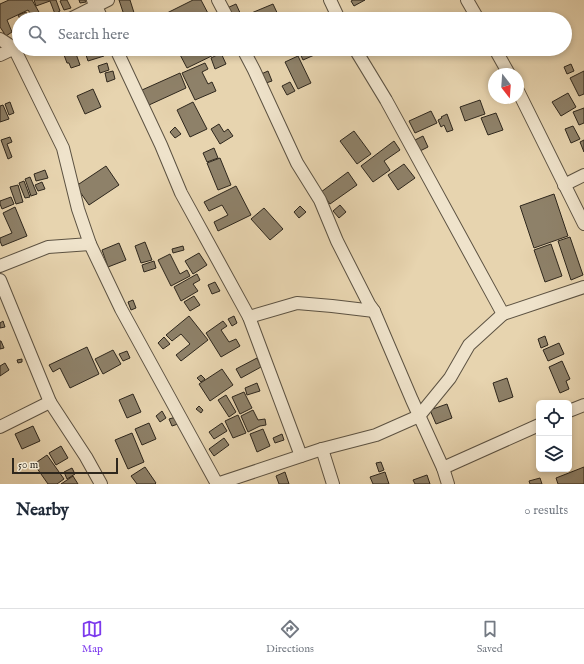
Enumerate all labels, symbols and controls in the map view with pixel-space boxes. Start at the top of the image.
search box [12,12,572,56]
icon: search [26,23,48,45]
text: Search here [58,25,129,44]
north arrow [488,68,524,104]
map controls [536,400,572,472]
button: locate [536,400,572,436]
button: layers [536,436,572,472]
scale bar [12,456,118,475]
text: 50 m [18,458,38,472]
text: Nearby [16,500,69,521]
text: 0 results [524,502,568,519]
tab: Map [81,618,103,656]
tab: Directions [266,618,314,656]
tab: Saved [477,618,503,656]

